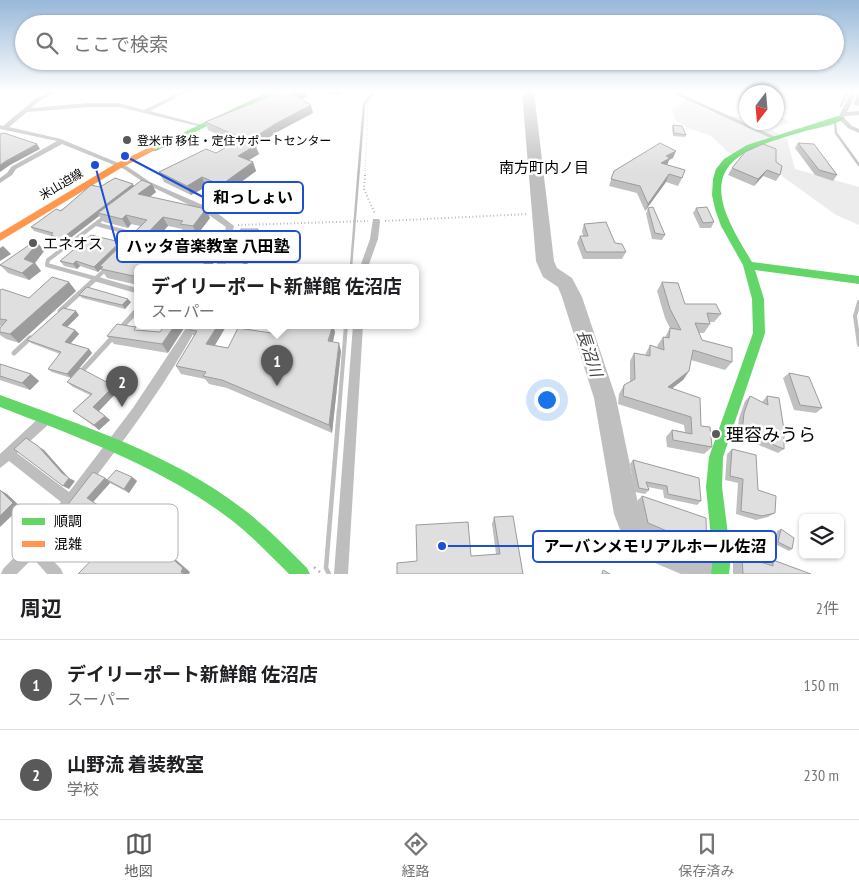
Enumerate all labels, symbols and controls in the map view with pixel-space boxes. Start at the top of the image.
search box [15,15,844,70]
icon: search [33,29,61,57]
text: ここで検索 [73,32,168,56]
north arrow [739,85,784,130]
place label: 登米市 移住・定住サポートセンター [137,133,332,148]
marker: 登米市 移住・定住サポートセンター [121,134,133,146]
district label: 南方町内ノ目 [499,158,589,177]
street label: 米山迫線 [37,165,85,203]
callout: 和っしょい [203,182,303,213]
text: 和っしょい [213,187,293,207]
callout: ハッタ音楽教室 八田塾 [117,231,300,262]
place label: エネオス [43,234,103,253]
text: ハッタ音楽教室 八田塾 [126,236,290,256]
marker: エネオス [27,237,39,249]
popup [134,264,419,329]
text: デイリーポート新鮮館 佐沼店 [151,274,402,298]
text: スーパー [151,301,215,321]
water label: 長沼川 [573,327,608,381]
pin: 1 [261,345,293,386]
pin: 2 [106,366,138,407]
your location [534,387,560,413]
place label: 理容みうら [726,423,816,446]
marker: 理容みうら [710,428,722,440]
legend [12,504,178,562]
text: 順調 [54,512,82,530]
map controls [799,514,844,559]
button: layers [799,514,844,559]
callout: アーバンメモリアルホール佐沼 [533,531,776,562]
text: 混雑 [54,535,82,553]
text: アーバンメモリアルホール佐沼 [543,536,767,556]
text: 周辺 [20,595,62,622]
text: 2件 [816,598,839,618]
text: デイリーポート新鮮館 佐沼店 [67,662,318,686]
text: 1 [32,675,40,695]
text: 150 m [804,675,839,695]
text: スーパー [67,689,131,709]
text: 山野流 着装教室 [67,752,204,776]
text: 2 [32,765,40,785]
text: 230 m [804,765,839,785]
text: 学校 [67,779,99,799]
tab: 地図 [125,830,153,880]
tab: 経路 [402,830,430,880]
tab: 保存済み [679,830,735,880]

